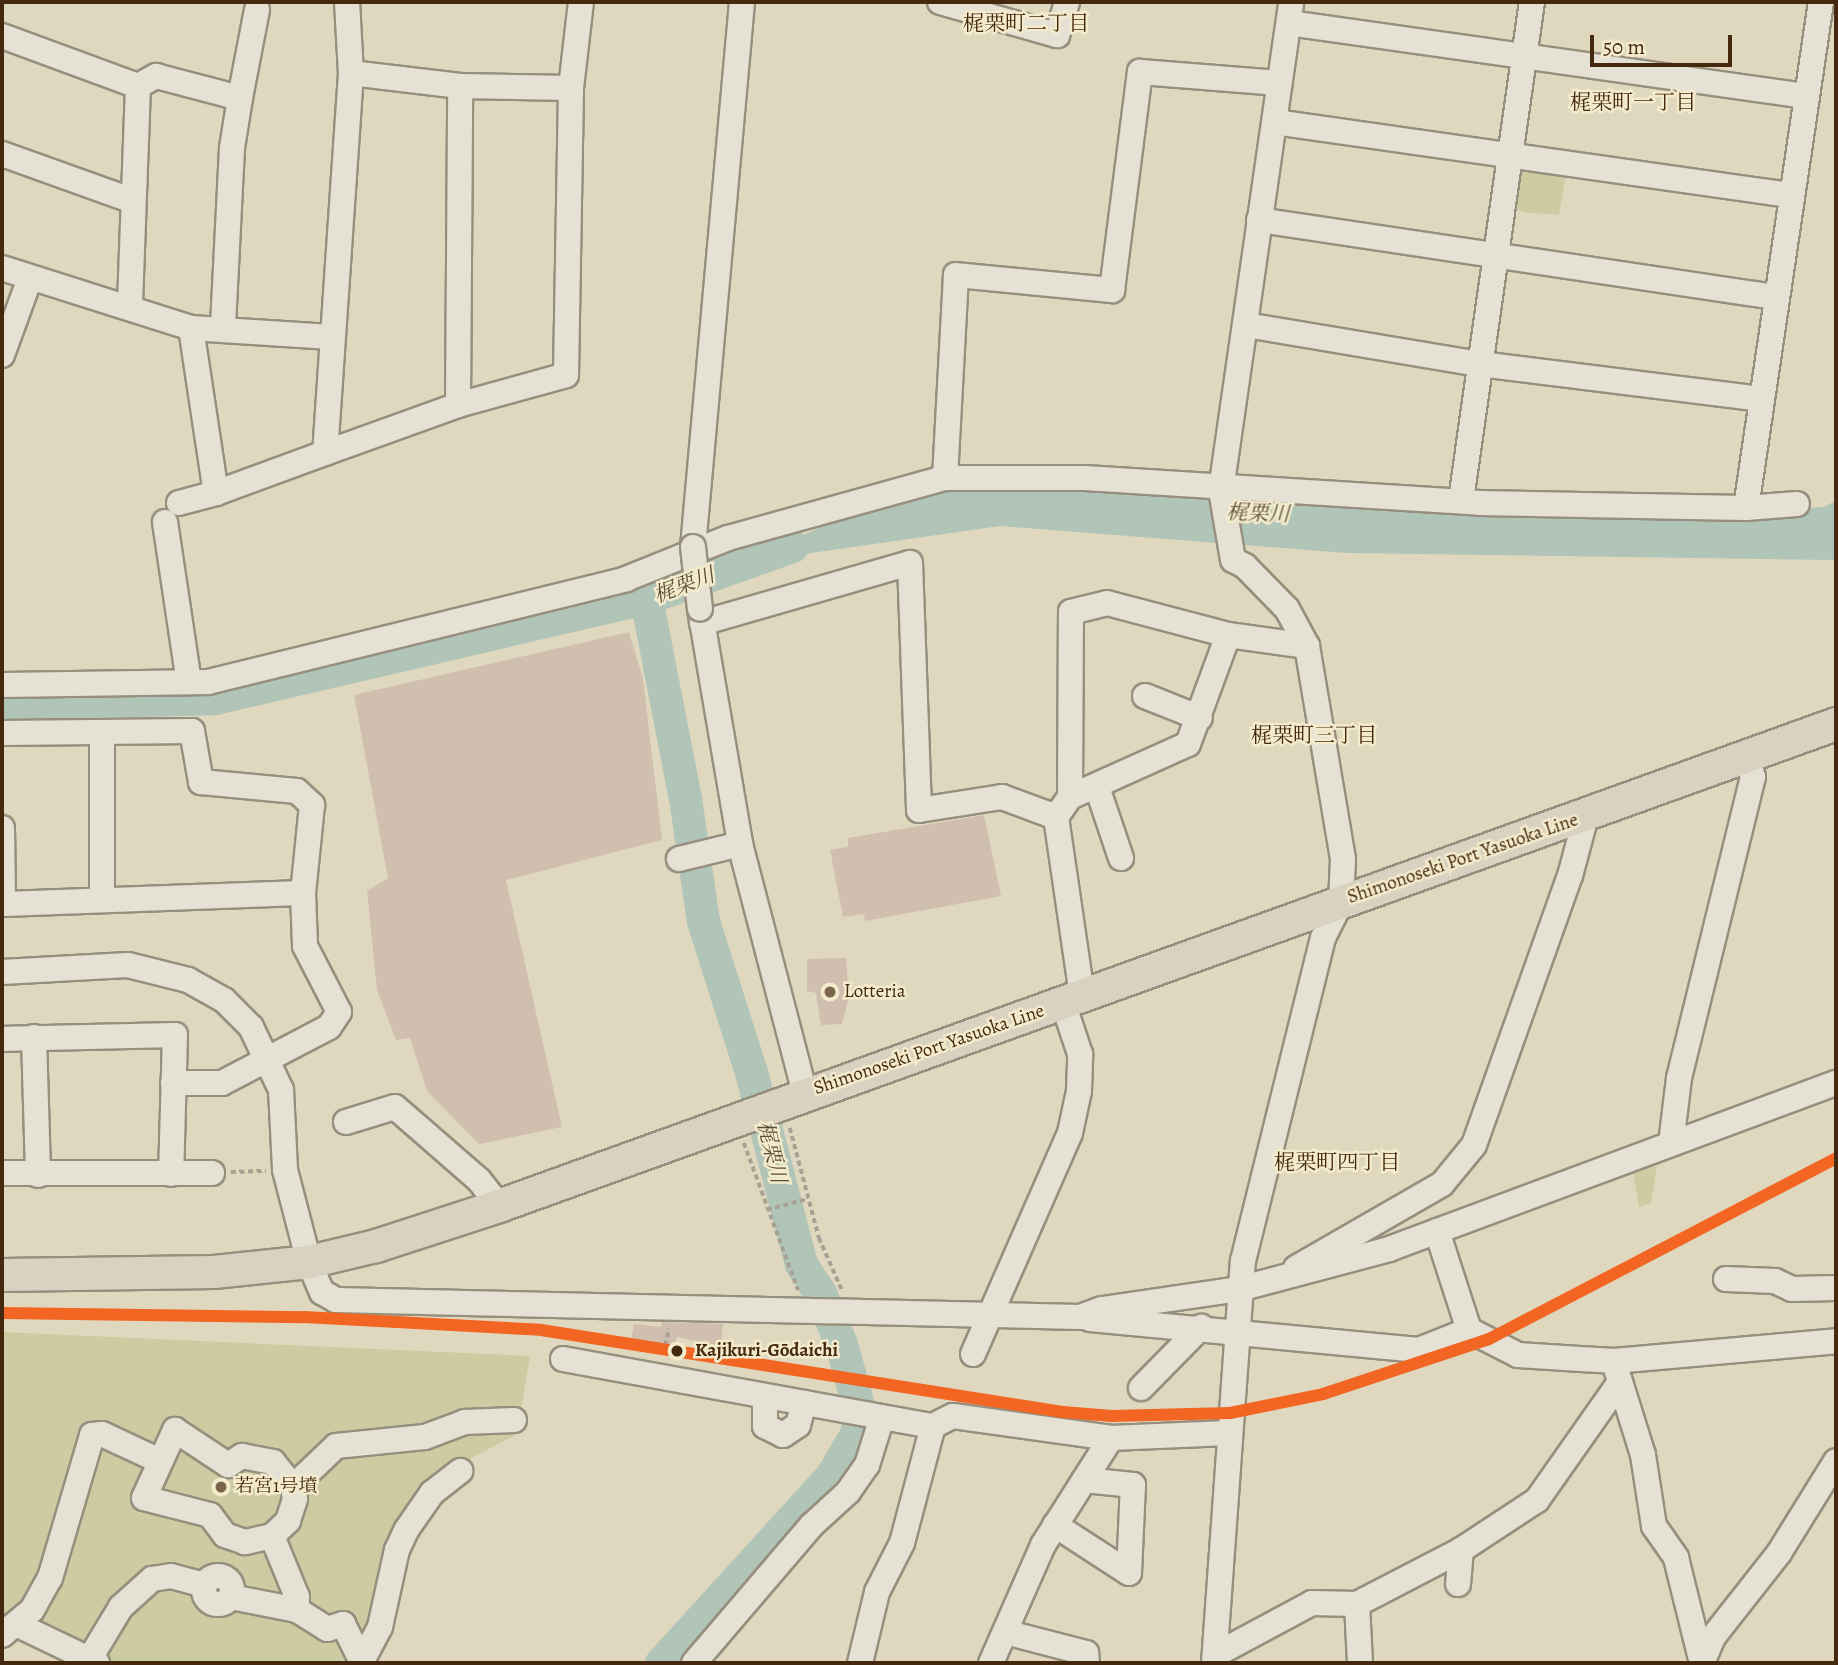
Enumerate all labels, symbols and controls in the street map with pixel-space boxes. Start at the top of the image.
district label: 梶栗町二丁目 [963,10,1089,36]
scale bar [1593,21,1735,65]
text: 50 m [1603,33,1645,61]
district label: 梶栗町一丁目 [1570,89,1696,115]
water label: 梶栗川 [1226,499,1290,527]
water label: 梶栗川 [650,562,718,608]
district label: 梶栗町三丁目 [1251,722,1377,748]
street label: Shimonoseki Port Yasuoka Line [1345,809,1581,909]
place label: Lotteria [844,981,906,1003]
marker: Lotteria [822,984,838,1000]
street label: Shimonoseki Port Yasuoka Line [811,1000,1047,1100]
water label: 梶栗川 [752,1118,792,1186]
district label: 梶栗町四丁目 [1274,1149,1400,1175]
marker: Kajikuri-Gōdaichi [665,1339,689,1363]
place label: Kajikuri-Gōdaichi [695,1340,838,1362]
place label: 若宮1号墳 [235,1476,317,1498]
marker: 若宮1号墳 [213,1479,229,1495]

